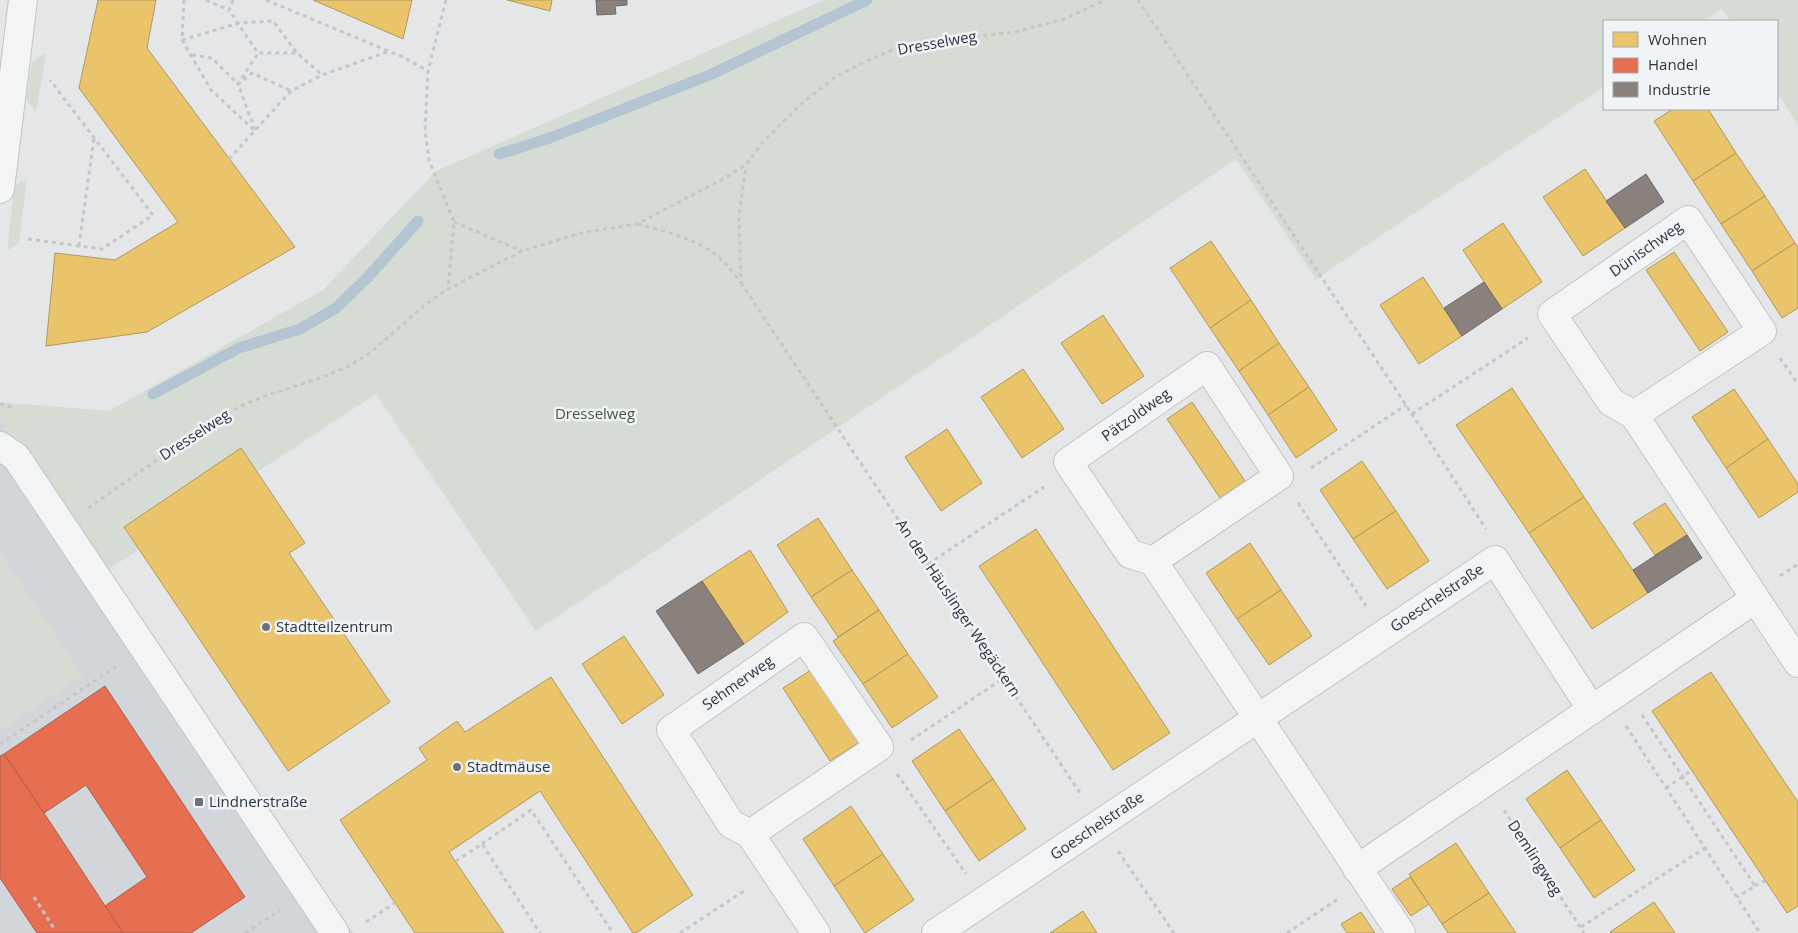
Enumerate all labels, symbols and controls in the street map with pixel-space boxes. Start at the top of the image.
legend [1603,20,1778,110]
street label: Dresselweg [896,25,978,59]
text: Wohnen [1648,29,1707,49]
text: Handel [1648,54,1698,74]
text: Industrie [1648,79,1711,99]
street label: Dünischweg [1605,216,1686,281]
street label: Pätzoldweg [1097,383,1174,445]
park label: Dresselweg [555,403,635,423]
street label: Dresselweg [155,404,234,464]
street label: An den Häuslinger Wegäckern [892,515,1026,700]
street label: Goeschelstraße [1386,558,1487,636]
place label: Stadtteilzentrum [276,616,393,636]
marker: Stadtteilzentrum [260,621,272,633]
street label: Sehmerweg [698,650,777,714]
place label: Stadtmäuse [467,756,550,776]
marker: Stadtmäuse [451,761,463,773]
street label: Goeschelstraße [1046,786,1147,864]
place label: Lindnerstraße [209,791,307,811]
marker: Lindnerstraße [193,796,205,808]
street label: Demlingweg [1504,816,1568,899]

